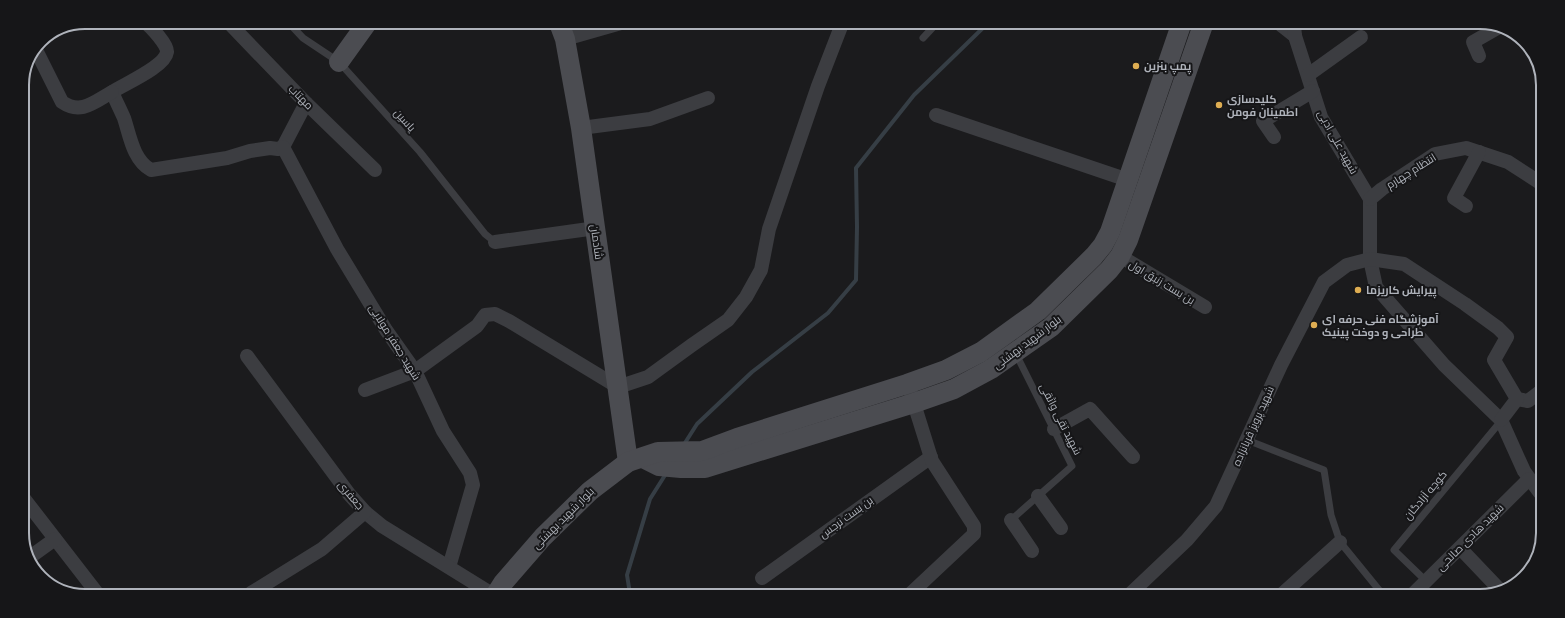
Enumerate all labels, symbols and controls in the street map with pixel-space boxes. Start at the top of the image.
place label: پمپ بنزین [1144,60,1191,75]
marker: پمپ بنزین [1131,61,1141,71]
street label: مهتاب [286,82,316,112]
place label: کلیدسازی اطمینان فومن [1227,93,1298,120]
marker: کلیدسازی اطمینان فومن [1214,100,1224,110]
street label: یاسین [391,106,418,134]
street label: شهید علی ادبی [1315,108,1360,176]
street label: انتظام چهارم [1384,151,1439,193]
street label: شادمان [588,224,605,260]
street label: بن بست زنبق اول [1126,258,1197,307]
place label: پیرایش کاریزما [1366,284,1437,299]
marker: پیرایش کاریزما [1353,285,1363,295]
street label: شهید جعفر مولایی [366,302,423,383]
street label: بلوار شهید بهشتی [991,313,1064,372]
place label: آموزشگاه فنی حرفه ای طراحی و دوخت پینیک [1322,313,1439,341]
marker: آموزشگاه فنی حرفه ای طراحی و دوخت پینیک [1309,320,1319,330]
street label: شهید تقی واثقی [1037,381,1084,457]
street label: شهید پرویز قربانزاده [1230,384,1277,468]
street label: کوچه آزادگان [1401,468,1450,523]
street label: جعفری [335,478,366,512]
street label: بلوار شهید بهشتی [530,485,597,552]
street label: بن بست نرجس [817,494,876,541]
street label: شهید هادی صالحی [1434,501,1507,574]

